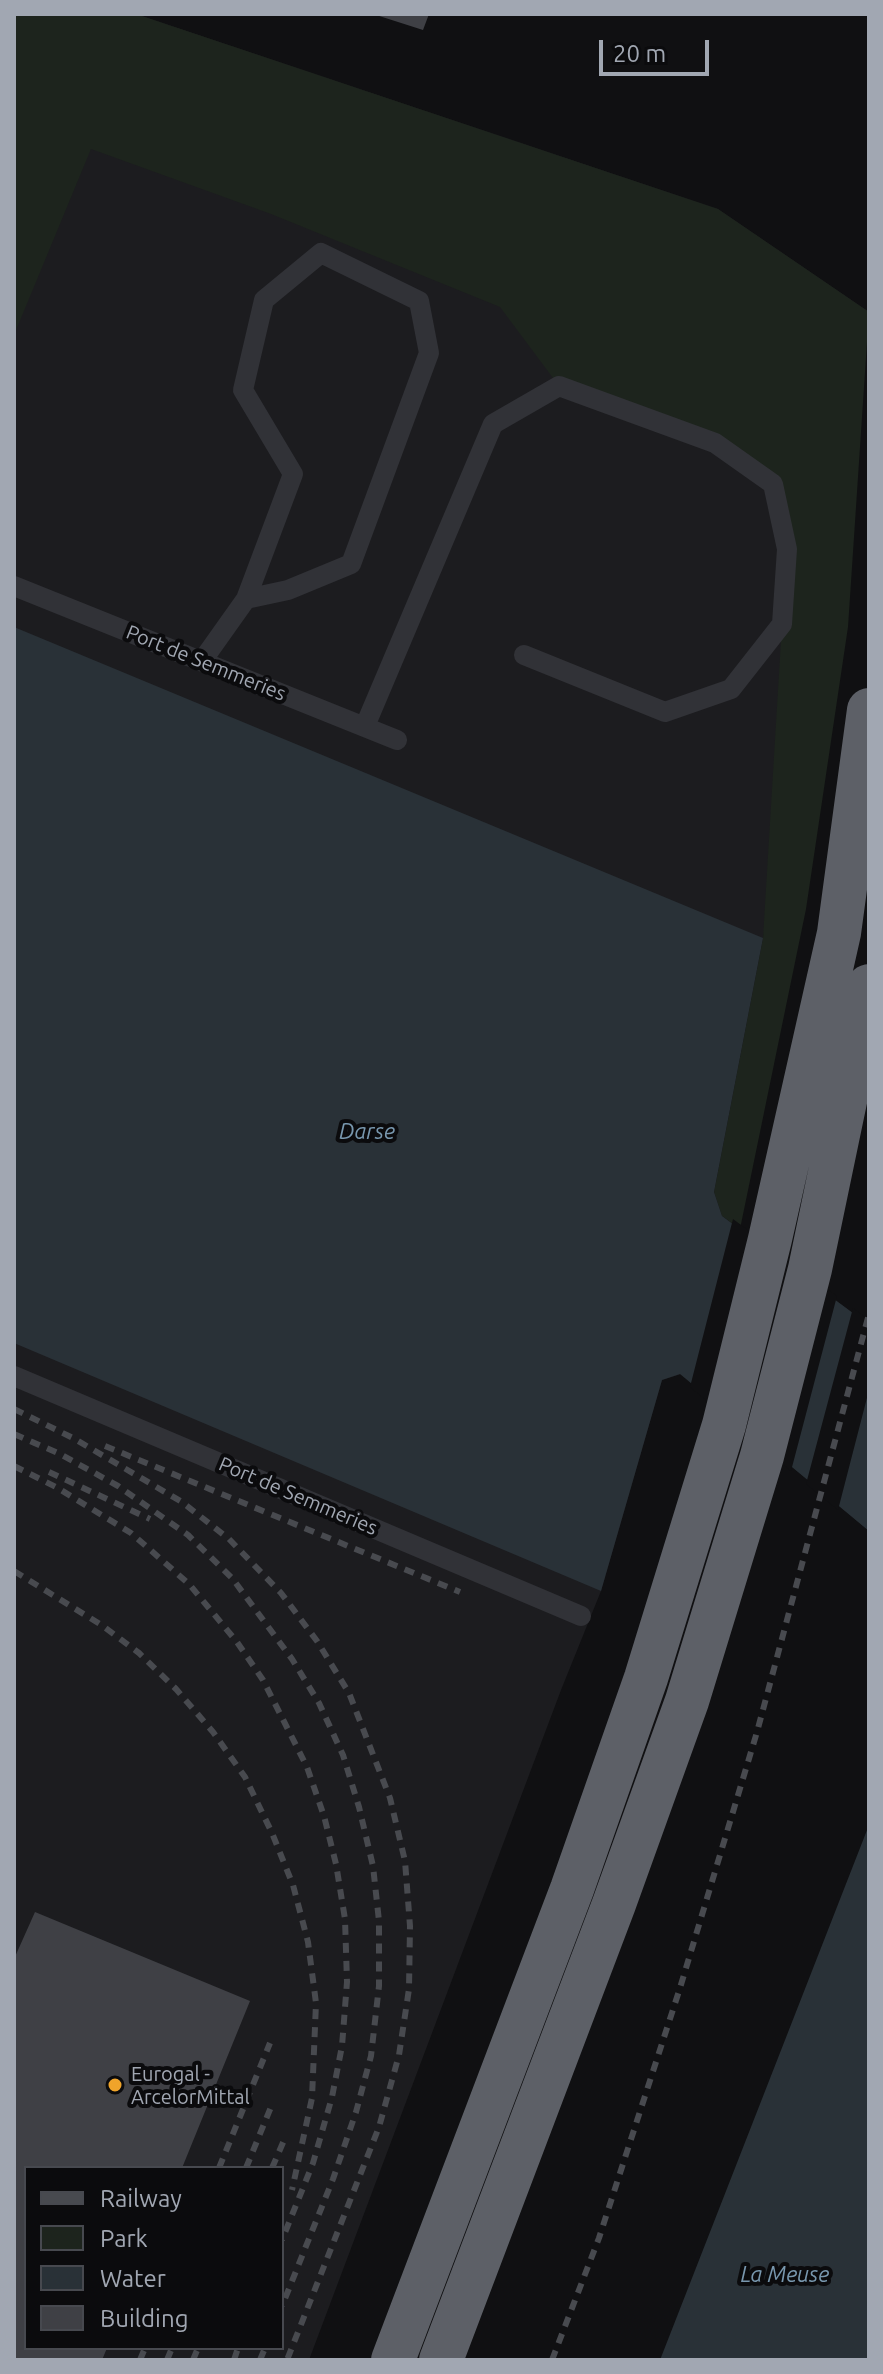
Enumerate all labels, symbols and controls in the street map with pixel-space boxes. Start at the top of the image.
scale bar [603,24,713,74]
text: 20 m [613,40,666,67]
street label: Port de Semmeries [123,620,289,706]
water label: Darse [339,1119,395,1145]
street label: Port de Semmeries [215,1452,381,1540]
place label: Eurogal - ArcelorMittal [131,2062,250,2109]
marker: Eurogal - ArcelorMittal [106,2076,124,2094]
legend [24,2166,284,2350]
text: Railway [100,2185,182,2212]
text: Park [100,2225,148,2252]
water label: La Meuse [741,2262,829,2288]
text: Water [100,2265,166,2292]
text: Building [100,2305,188,2332]

